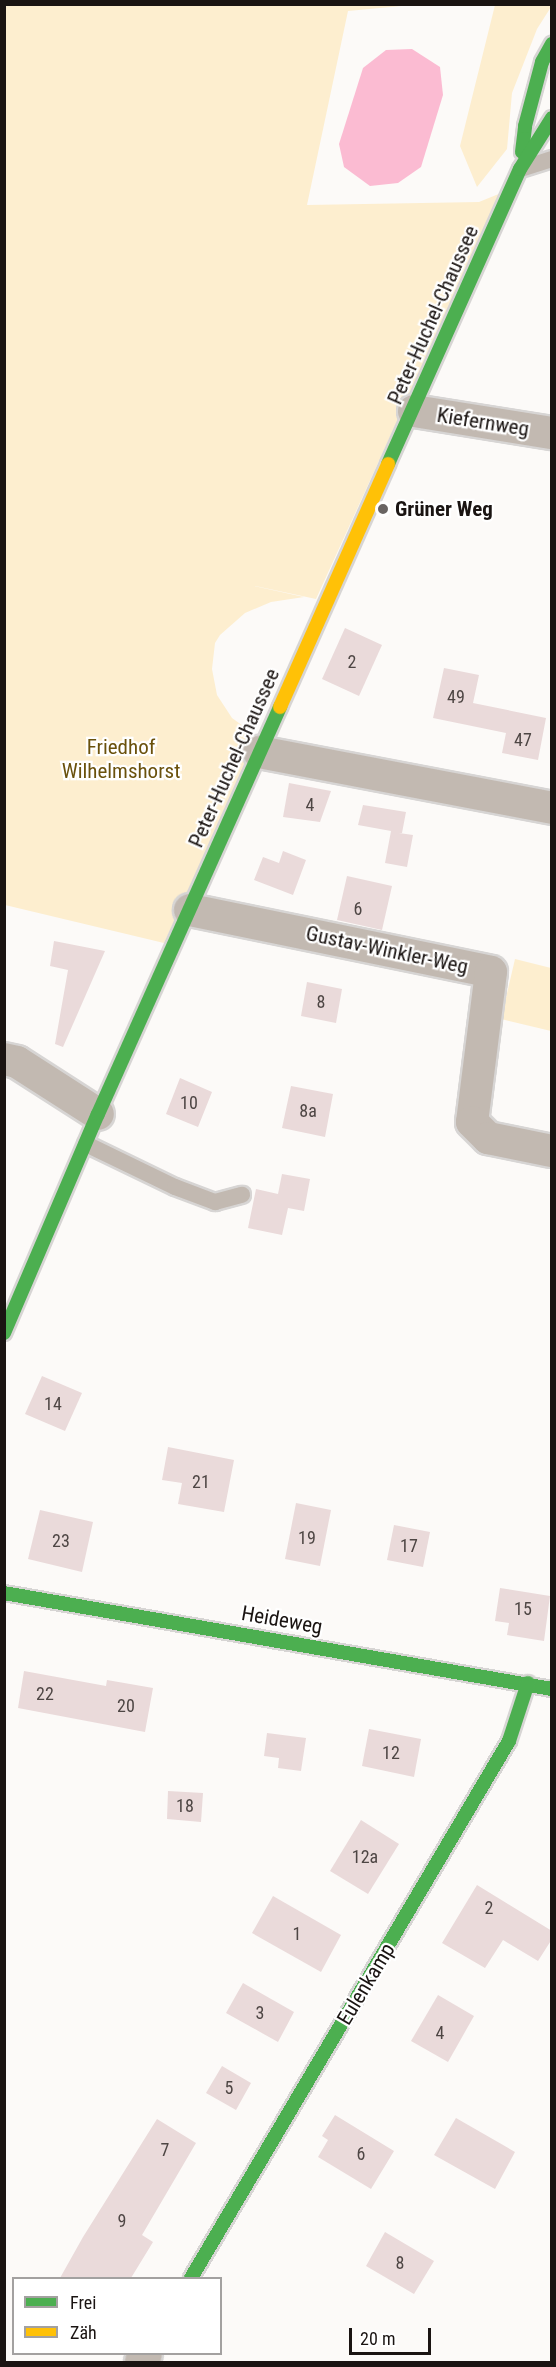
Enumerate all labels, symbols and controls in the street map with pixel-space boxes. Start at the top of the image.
street label: Peter-Huchel-Chaussee [382,222,484,408]
street label: Kiefernweg [435,402,531,442]
place label: Grüner Weg [395,496,493,522]
marker: Grüner Weg [376,502,390,516]
house number: 2 [348,651,356,673]
street label: Peter-Huchel-Chaussee [183,665,285,851]
house number: 49 [447,686,465,708]
house number: 47 [514,729,532,751]
park label: Friedhof Wilhelmshorst [62,734,180,784]
house number: 4 [306,794,314,816]
house number: 6 [354,898,362,920]
street label: Gustav-Winkler-Weg [304,921,470,979]
house number: 8 [317,991,325,1013]
house number: 10 [180,1092,198,1114]
house number: 8a [299,1100,317,1122]
house number: 14 [44,1393,62,1415]
house number: 21 [192,1471,210,1493]
house number: 19 [298,1527,316,1549]
house number: 23 [52,1530,70,1552]
house number: 17 [400,1535,418,1557]
house number: 15 [514,1598,532,1620]
street label: Heideweg [240,1600,324,1640]
house number: 22 [36,1683,54,1705]
house number: 20 [117,1695,135,1717]
house number: 12 [382,1742,400,1764]
house number: 18 [176,1795,194,1817]
house number: 12a [352,1846,378,1868]
house number: 2 [485,1897,493,1919]
house number: 1 [293,1923,301,1945]
street label: Eulenkamp [332,1939,400,2029]
house number: 3 [256,2002,264,2024]
house number: 4 [436,2022,444,2044]
house number: 5 [225,2077,233,2099]
house number: 7 [161,2139,169,2161]
house number: 6 [357,2143,365,2165]
house number: 9 [118,2210,126,2232]
house number: 8 [396,2252,404,2274]
legend [12,2277,222,2355]
text: Frei [70,2292,96,2313]
scale bar [352,2316,434,2354]
text: Zäh [70,2322,97,2343]
text: 20 m [360,2328,395,2349]

